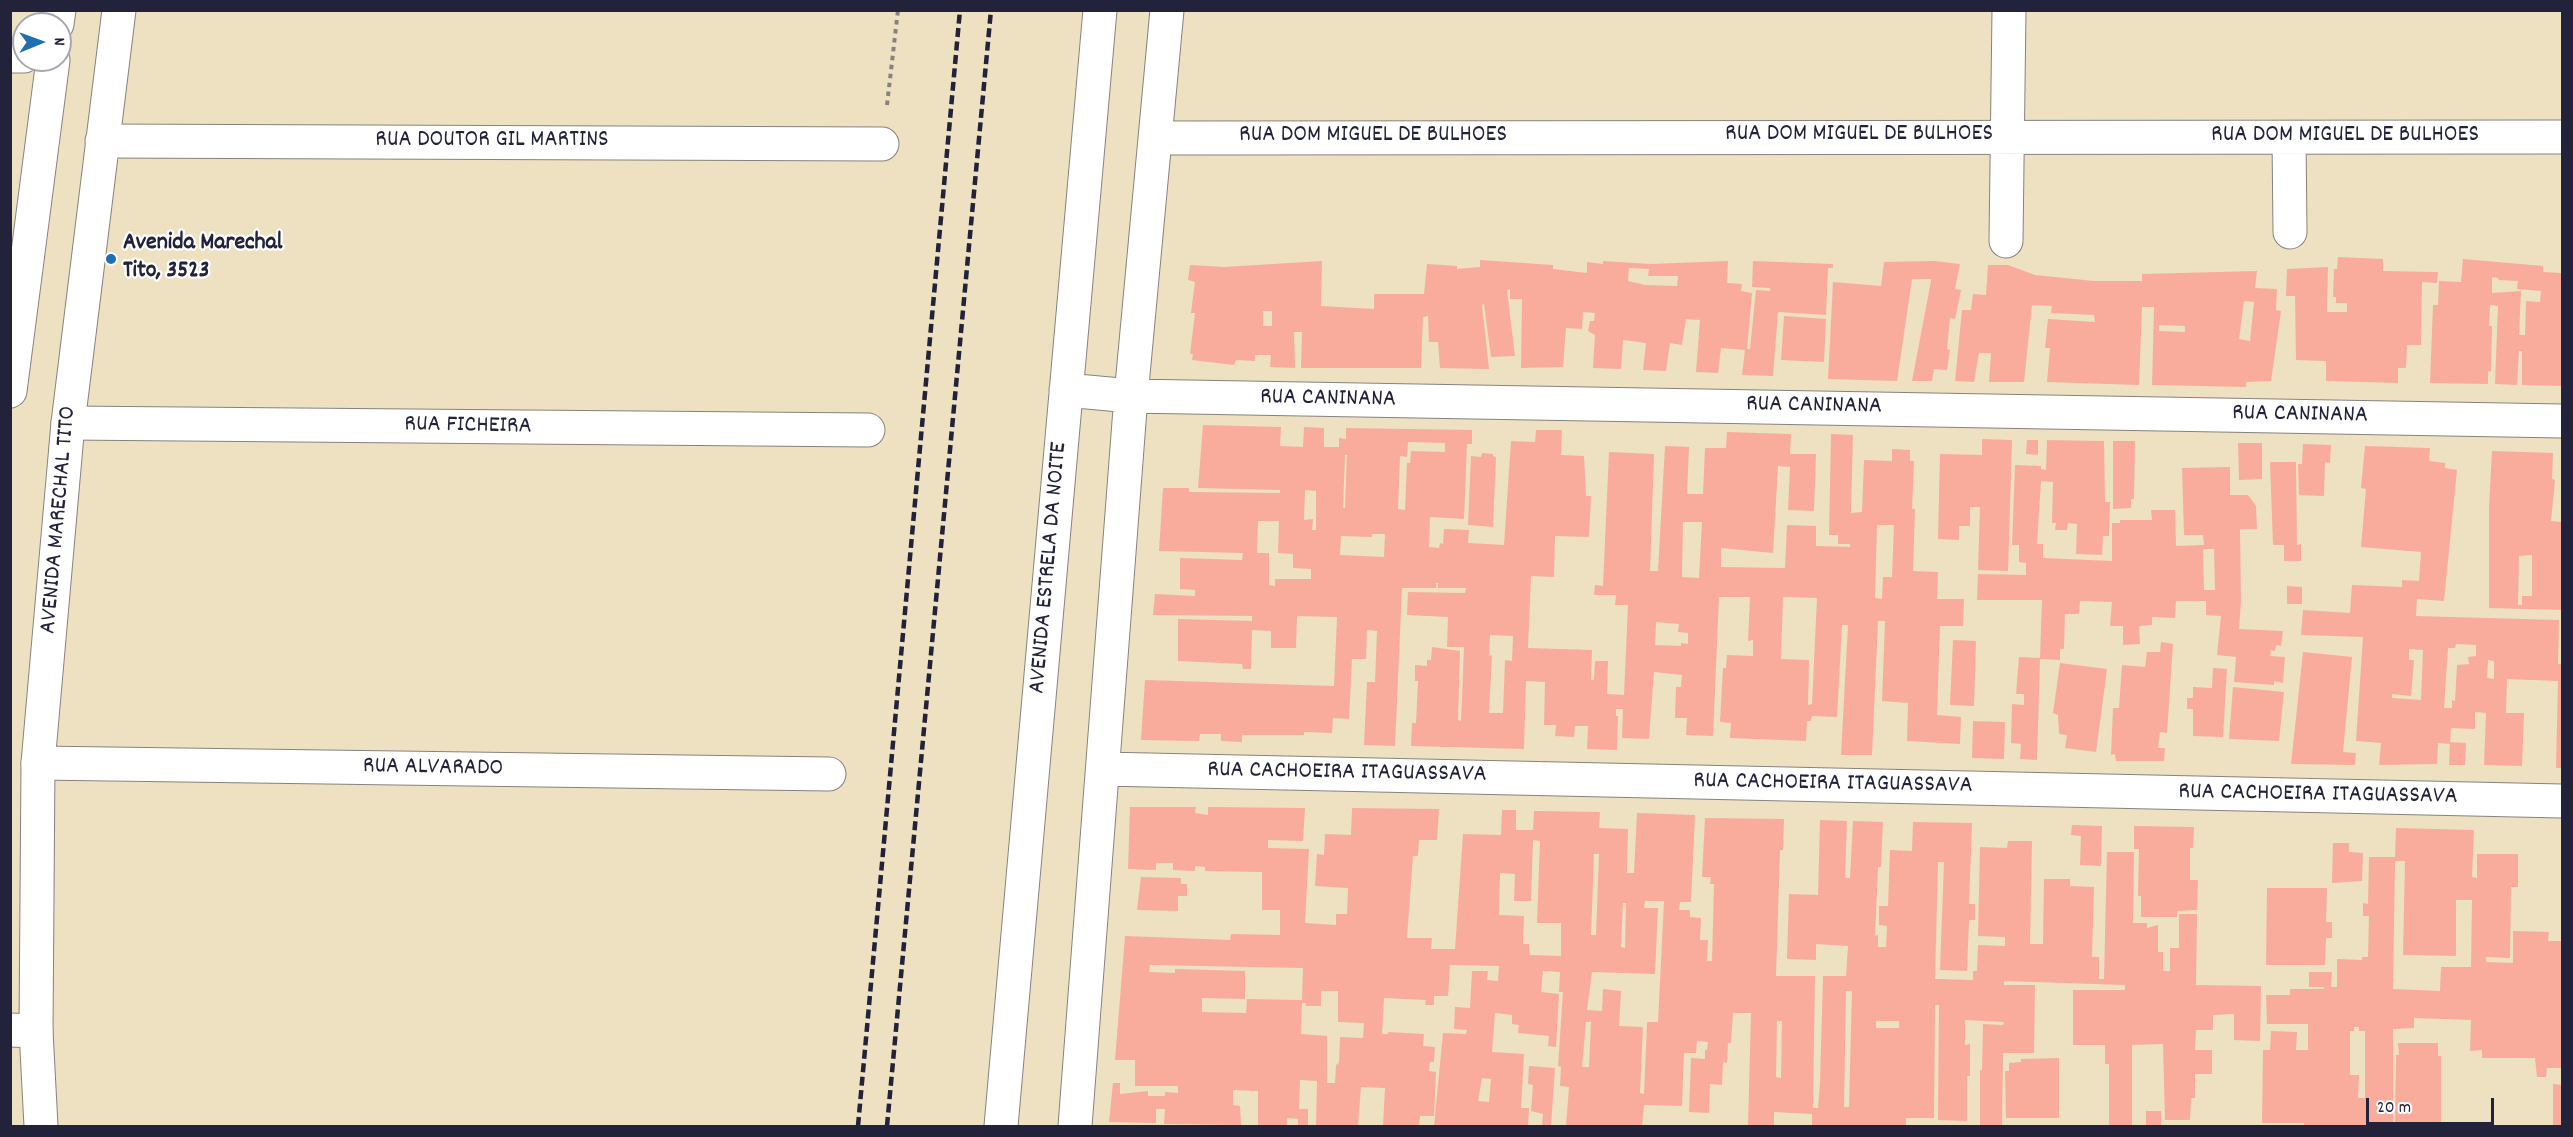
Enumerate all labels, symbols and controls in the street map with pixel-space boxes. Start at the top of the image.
north arrow [12,12,72,72]
text: N [47,38,70,46]
street label: RUA DOM MIGUEL DE BULHOES [1725,122,1993,150]
street label: RUA DOM MIGUEL DE BULHOES [1239,123,1507,151]
street label: RUA DOM MIGUEL DE BULHOES [2211,123,2479,151]
street label: RUA DOUTOR GIL MARTINS [375,128,609,156]
place label: Avenida Marechal Tito, 3523 [123,231,283,287]
marker: Avenida Marechal Tito, 3523 [104,252,118,266]
street label: RUA CANINANA [1260,384,1396,416]
street label: RUA CANINANA [1746,391,1882,423]
street label: RUA CANINANA [2232,400,2368,432]
street label: AVENIDA MARECHAL TITO [36,405,84,635]
street label: RUA FICHEIRA [404,411,532,443]
street label: AVENIDA ESTRELA DA NOITE [1025,441,1075,695]
street label: RUA ALVARADO [363,753,503,785]
street label: RUA CACHOEIRA ITAGUASSAVA [1207,757,1487,791]
street label: RUA CACHOEIRA ITAGUASSAVA [1693,768,1973,802]
street label: RUA CACHOEIRA ITAGUASSAVA [2178,779,2458,813]
scale bar [2369,1086,2496,1124]
text: 20 m [2377,1096,2411,1121]

